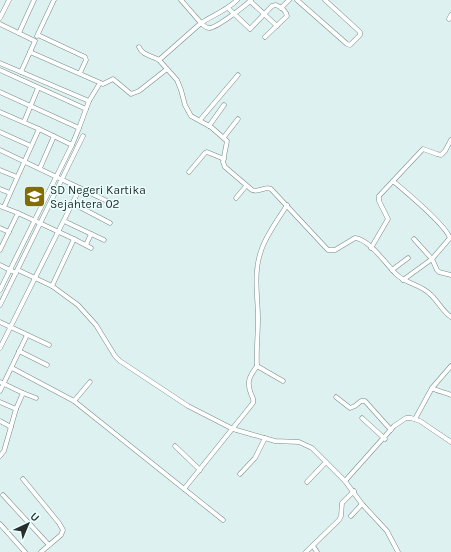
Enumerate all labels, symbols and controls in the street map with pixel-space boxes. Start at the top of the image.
place label: SD Negeri Kartika Sejahtera 02 [50,183,146,211]
school or university icon: SD Negeri Kartika Sejahtera 02 [21,184,47,210]
north arrow [8,504,48,544]
text: U [27,510,42,524]

